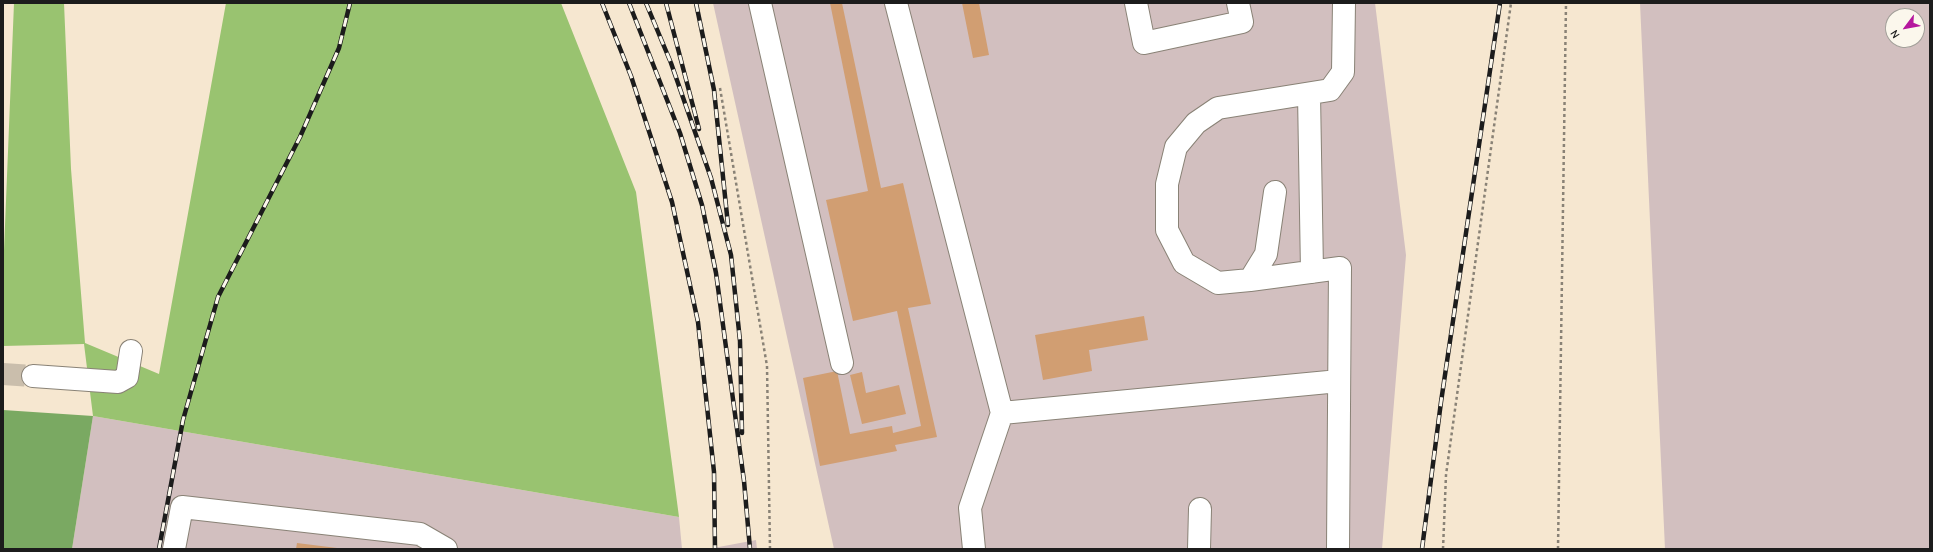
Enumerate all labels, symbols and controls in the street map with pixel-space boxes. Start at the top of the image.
north arrow [1885,8,1925,48]
text: N [1888,28,1903,41]

